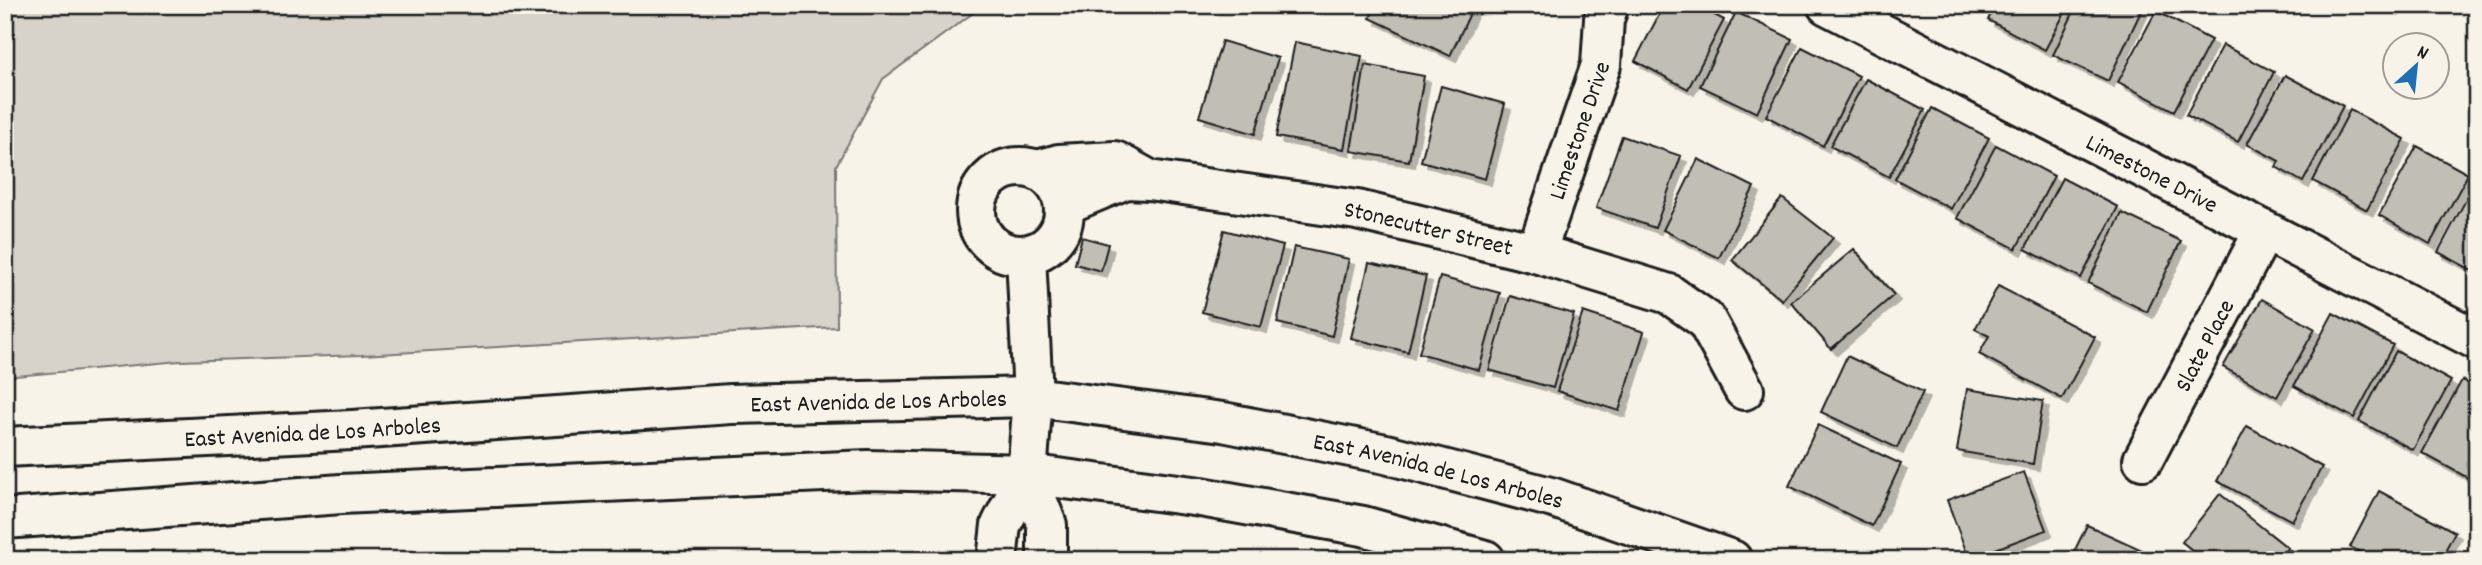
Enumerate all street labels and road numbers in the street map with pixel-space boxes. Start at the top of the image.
street label: Limestone Drive [1542,57,1621,205]
street label: Limestone Drive [2079,127,2223,224]
street label: Stonecutter Street [1341,194,1516,267]
street label: Slate Place [2168,294,2245,399]
street label: East Avenida de Los Arboles [750,384,1007,424]
street label: East Avenida de Los Arboles [184,410,442,458]
street label: East Avenida de Los Arboles [1310,426,1568,520]

